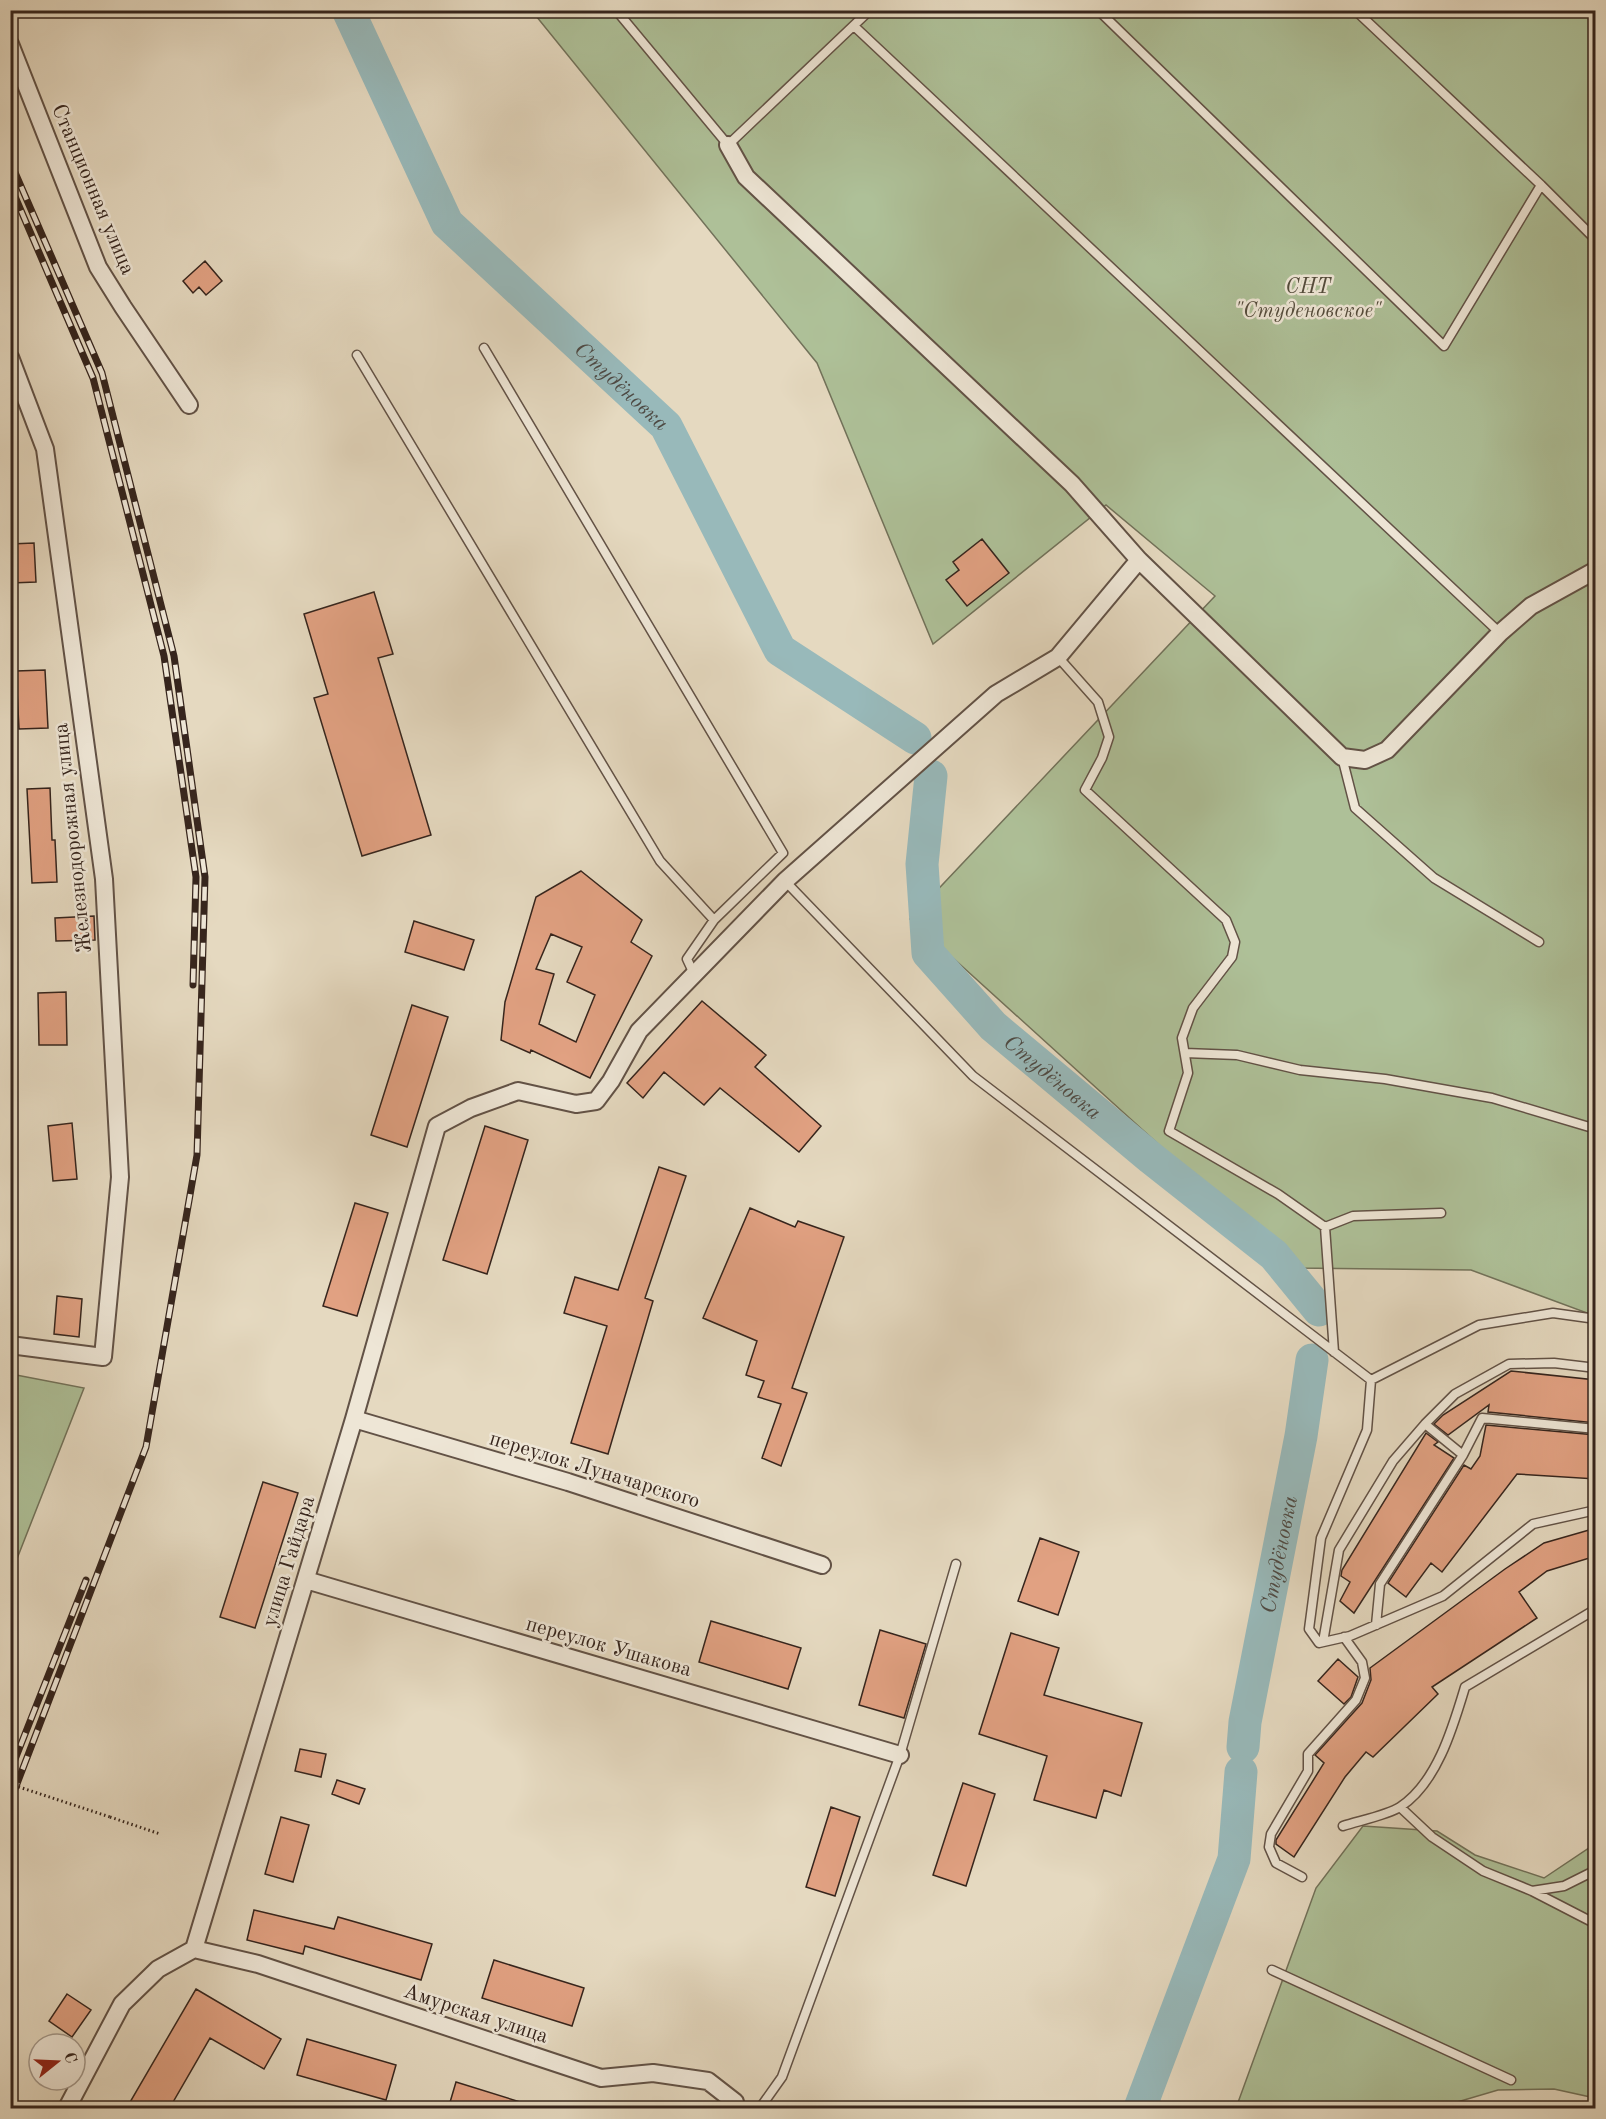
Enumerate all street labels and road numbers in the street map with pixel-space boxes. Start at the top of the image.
street label: Станционная улица [47,101,138,278]
street label: Железнодорожная улица [51,722,96,954]
street label: переулок Луначарского [487,1428,702,1512]
street label: улица Гайдара [260,1493,319,1629]
street label: переулок Ушакова [523,1614,694,1681]
street label: Амурская улица [401,1981,550,2048]

